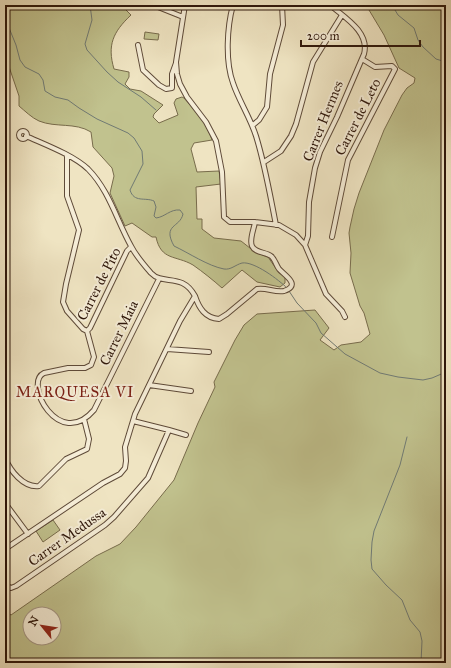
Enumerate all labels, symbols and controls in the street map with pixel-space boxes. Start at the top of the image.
scale bar [301,22,420,48]
text: 200 m [307,29,340,43]
street label: Carrer de Leto [331,76,385,158]
street label: Carrer Hermes [299,78,347,164]
street label: Carrer de Pito [73,245,125,323]
street label: Carrer Maia [96,298,142,368]
district label: MARQUESA VI [16,383,134,401]
street label: Carrer Medussa [25,504,109,570]
north arrow [22,606,62,646]
text: N [26,613,42,629]

